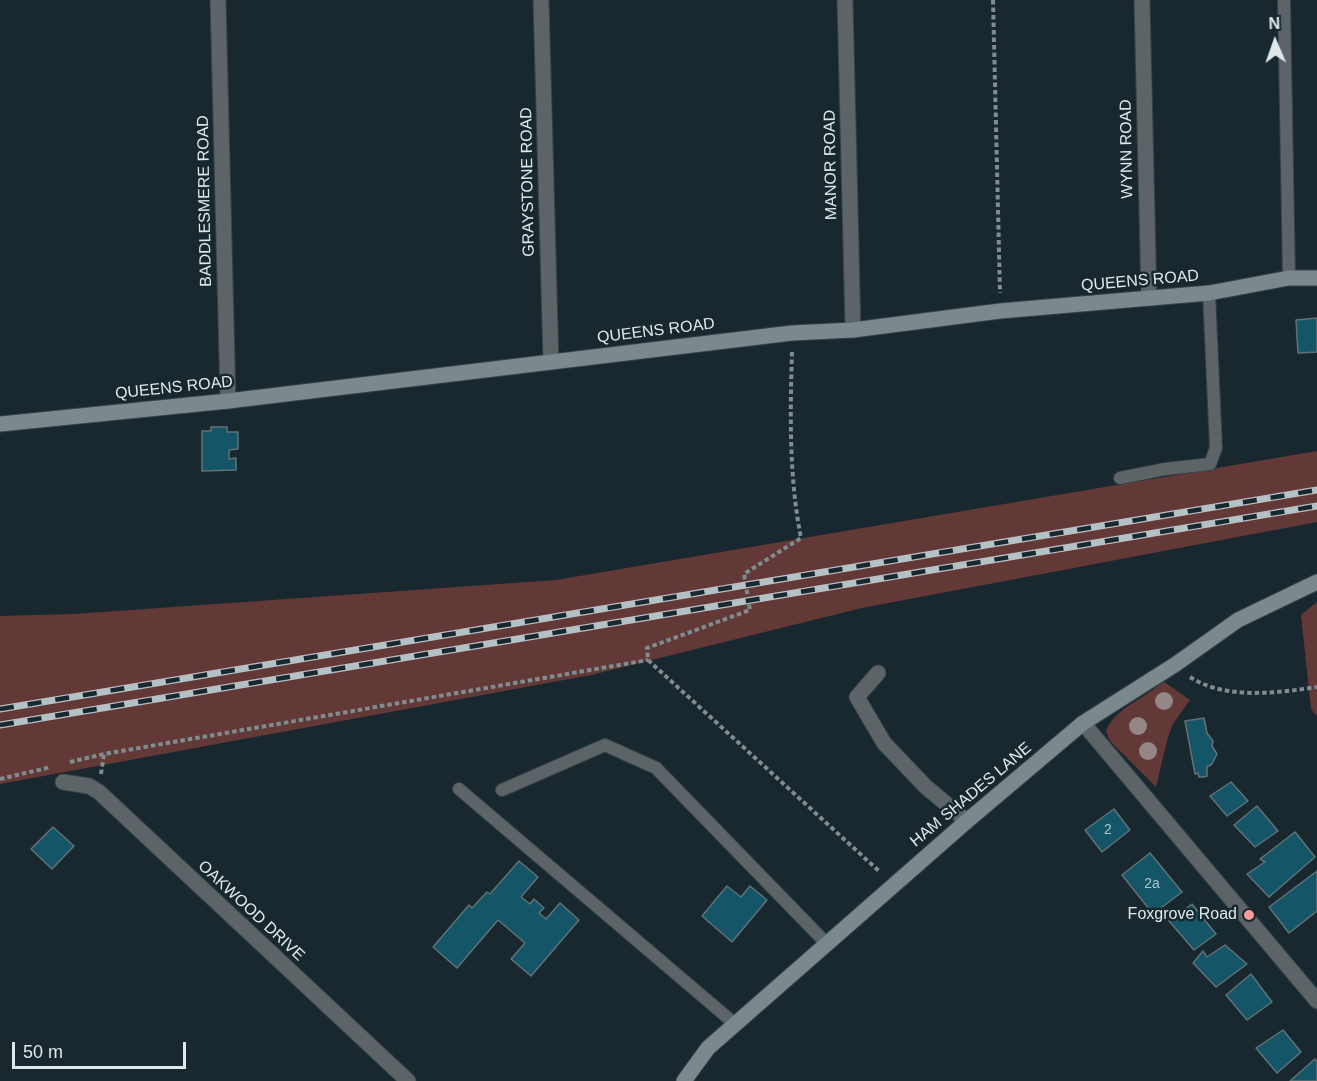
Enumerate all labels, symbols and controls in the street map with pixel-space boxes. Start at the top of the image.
north arrow [1245,12,1305,72]
text: N [1268,15,1280,32]
street label: WYNN ROAD [1117,99,1137,199]
street label: GRAYSTONE ROAD [517,107,539,257]
street label: MANOR ROAD [820,110,842,220]
street label: BADDLESMERE ROAD [194,115,216,287]
street label: QUEENS ROAD [1080,266,1200,296]
street label: QUEENS ROAD [596,314,716,348]
street label: QUEENS ROAD [114,372,234,404]
street label: HAM SHADES LANE [907,739,1035,851]
house number: 2 [1104,822,1112,838]
street label: OAKWOOD DRIVE [194,857,308,965]
house number: 2a [1144,876,1160,892]
place label: Foxgrove Road [1128,905,1237,925]
marker: Foxgrove Road [1242,908,1256,922]
scale bar [15,1030,189,1068]
text: 50 m [23,1042,63,1062]

